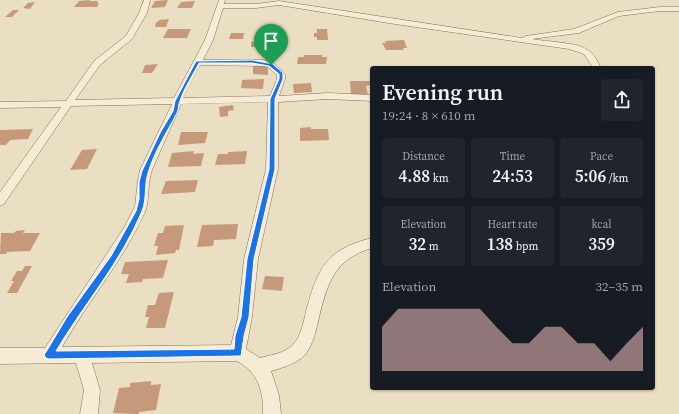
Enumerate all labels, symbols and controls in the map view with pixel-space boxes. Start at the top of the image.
pin [254,24,288,65]
icon: arrive [260,30,282,52]
text: Evening run [382,77,503,107]
button: share [601,79,643,121]
text: 19:24 · 8 × 610 m [382,107,476,124]
text: Distance [402,149,445,164]
text: Time [500,149,525,164]
text: Pace [590,149,613,164]
text: 4.88 [398,164,430,188]
text: 24:53 [492,164,533,188]
text: 5:06 [575,164,606,188]
text: km [430,171,449,186]
text: /km [606,171,628,186]
text: Elevation [401,217,446,232]
text: Heart rate [488,217,537,232]
text: kcal [591,217,612,232]
text: 32 [408,232,426,256]
text: 138 [487,232,513,256]
text: 359 [588,232,615,256]
text: m [426,239,439,254]
text: bpm [513,239,538,254]
text: Elevation [382,278,436,295]
text: 32–35 m [596,278,643,295]

